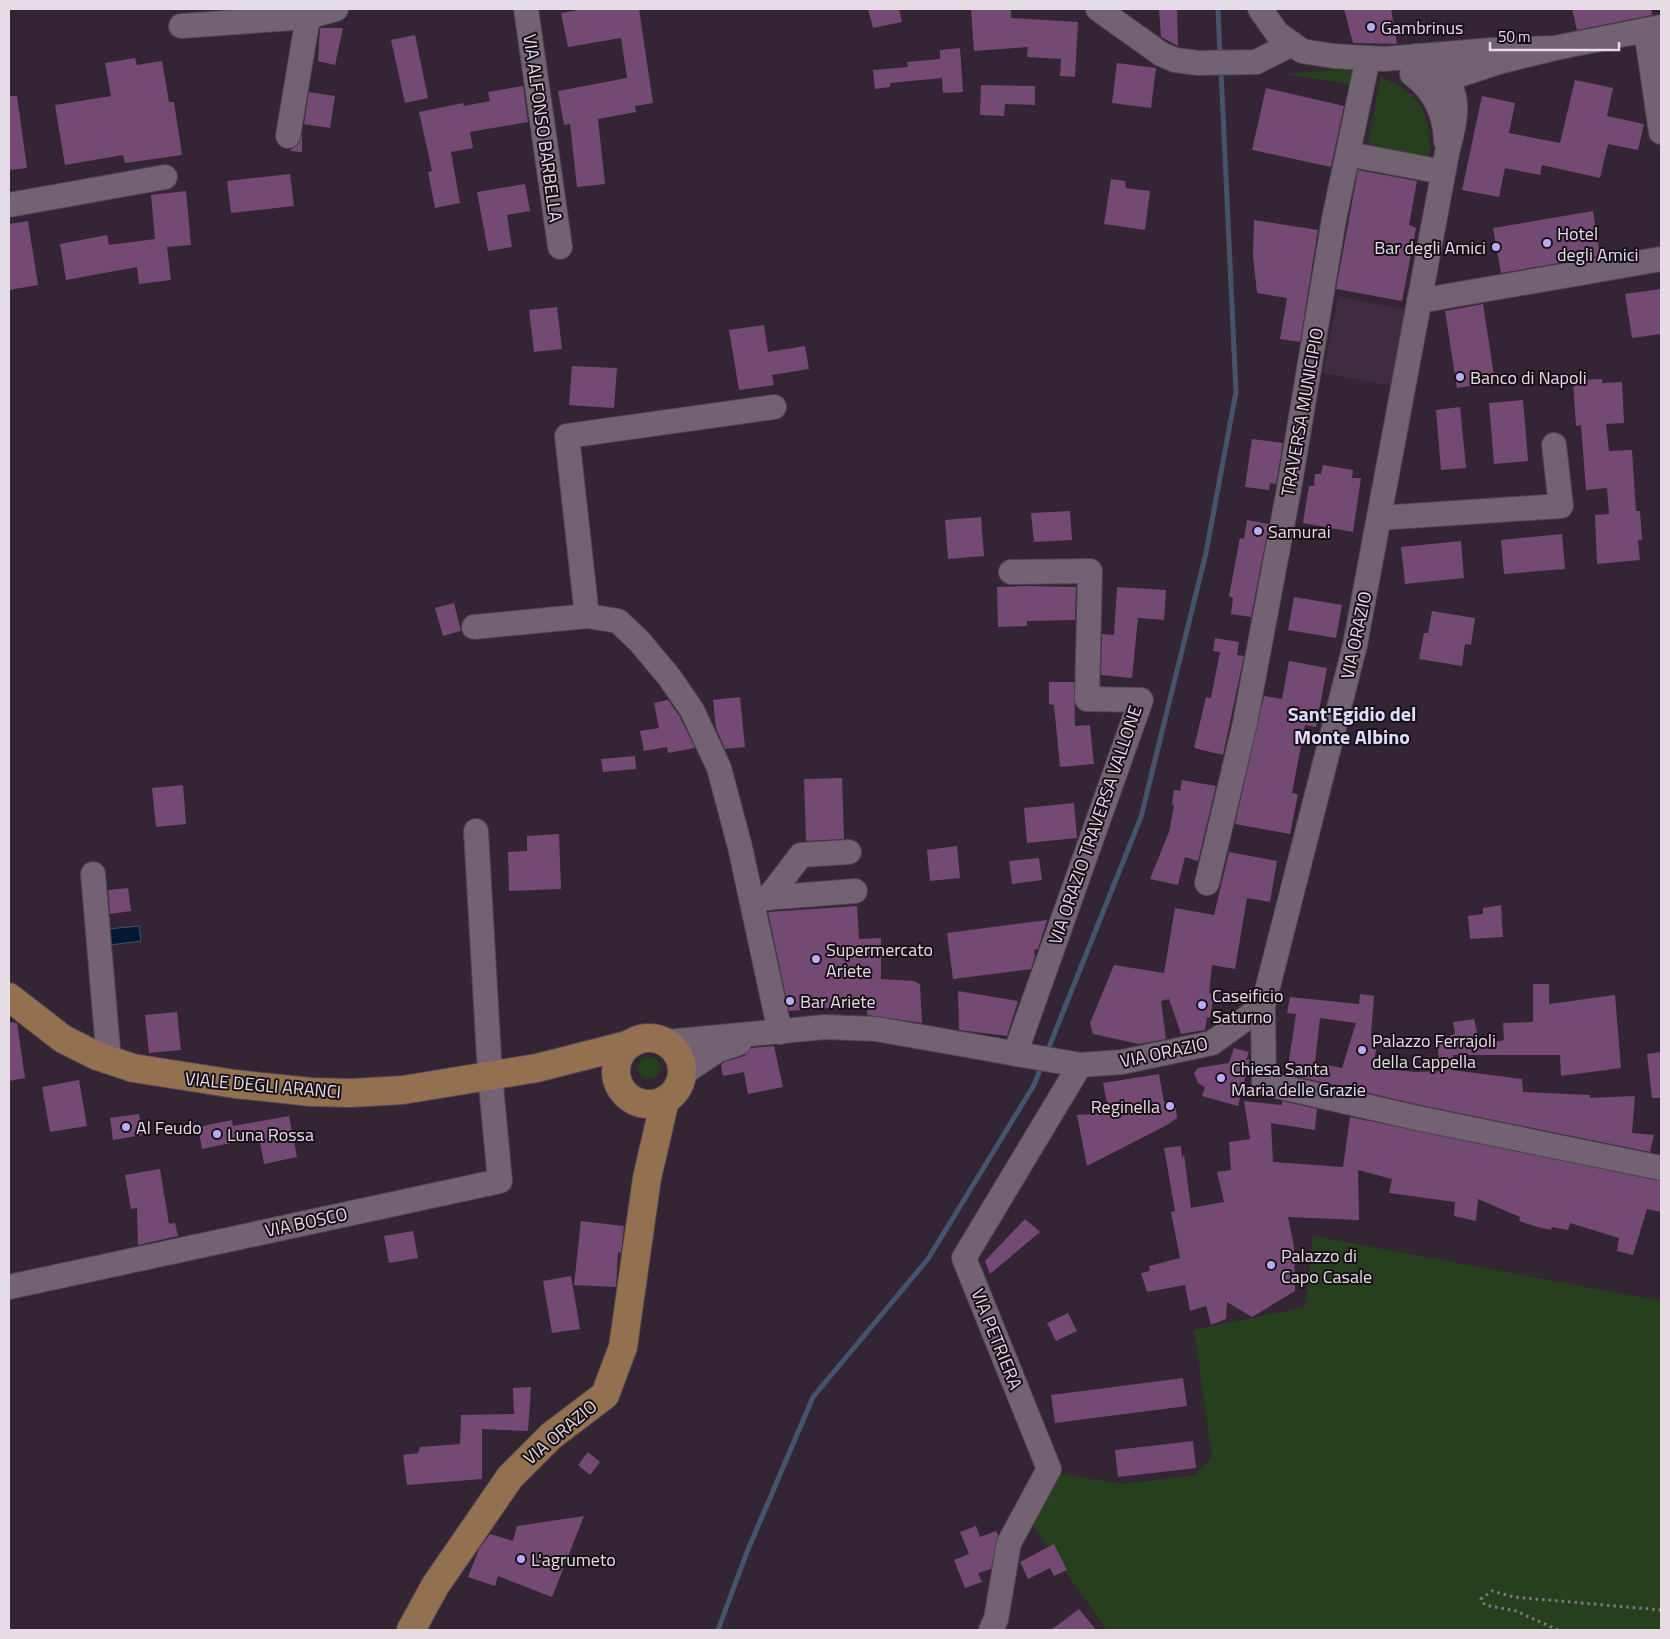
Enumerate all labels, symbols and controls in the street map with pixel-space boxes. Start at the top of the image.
place label: Gambrinus [1381,14,1463,41]
scale bar [1490,20,1619,52]
marker: Gambrinus [1365,21,1377,33]
text: 50 m [1498,25,1531,48]
street label: VIA ALFONSO BARBELLA [516,32,570,224]
place label: Hotel degli Amici [1557,220,1638,268]
place label: Bar degli Amici [1374,234,1486,261]
marker: Hotel degli Amici [1541,237,1553,249]
marker: Bar degli Amici [1490,241,1502,253]
street label: TRAVERSA MUNICIPIO [1274,325,1330,499]
place label: Banco di Napoli [1470,364,1587,391]
marker: Banco di Napoli [1454,371,1466,383]
place label: Samurai [1268,518,1331,545]
marker: Samurai [1252,525,1264,537]
street label: VIA ORAZIO [1334,589,1378,681]
district label: Sant'Egidio del Monte Albino [1288,698,1416,752]
street label: VIA ORAZIO TRAVERSA VALLONE [1041,702,1149,948]
place label: Supermercato Ariete [826,936,933,984]
marker: Supermercato Ariete [810,953,822,965]
place label: Caseificio Saturno [1212,982,1283,1030]
place label: Bar Ariete [800,988,876,1015]
marker: Bar Ariete [784,995,796,1007]
marker: Caseificio Saturno [1196,999,1208,1011]
place label: Palazzo Ferrajoli della Cappella [1372,1027,1496,1075]
street label: VIA ORAZIO [1118,1030,1210,1074]
marker: Palazzo Ferrajoli della Cappella [1356,1044,1368,1056]
place label: Chiesa Santa Maria delle Grazie [1231,1055,1366,1103]
street label: VIALE DEGLI ARANCI [184,1065,342,1105]
marker: Chiesa Santa Maria delle Grazie [1215,1072,1227,1084]
place label: Reginella [1091,1093,1160,1120]
marker: Reginella [1164,1100,1176,1112]
place label: Al Feudo [136,1114,202,1141]
marker: Al Feudo [120,1121,132,1133]
place label: Luna Rossa [227,1121,314,1148]
marker: Luna Rossa [211,1128,223,1140]
street label: VIA BOSCO [262,1200,350,1244]
place label: Palazzo di Capo Casale [1281,1242,1372,1290]
marker: Palazzo di Capo Casale [1265,1259,1277,1271]
street label: VIA PETRIERA [964,1284,1030,1394]
street label: VIA ORAZIO [517,1393,603,1471]
place label: L'agrumeto [531,1546,616,1573]
marker: L'agrumeto [515,1553,527,1565]

